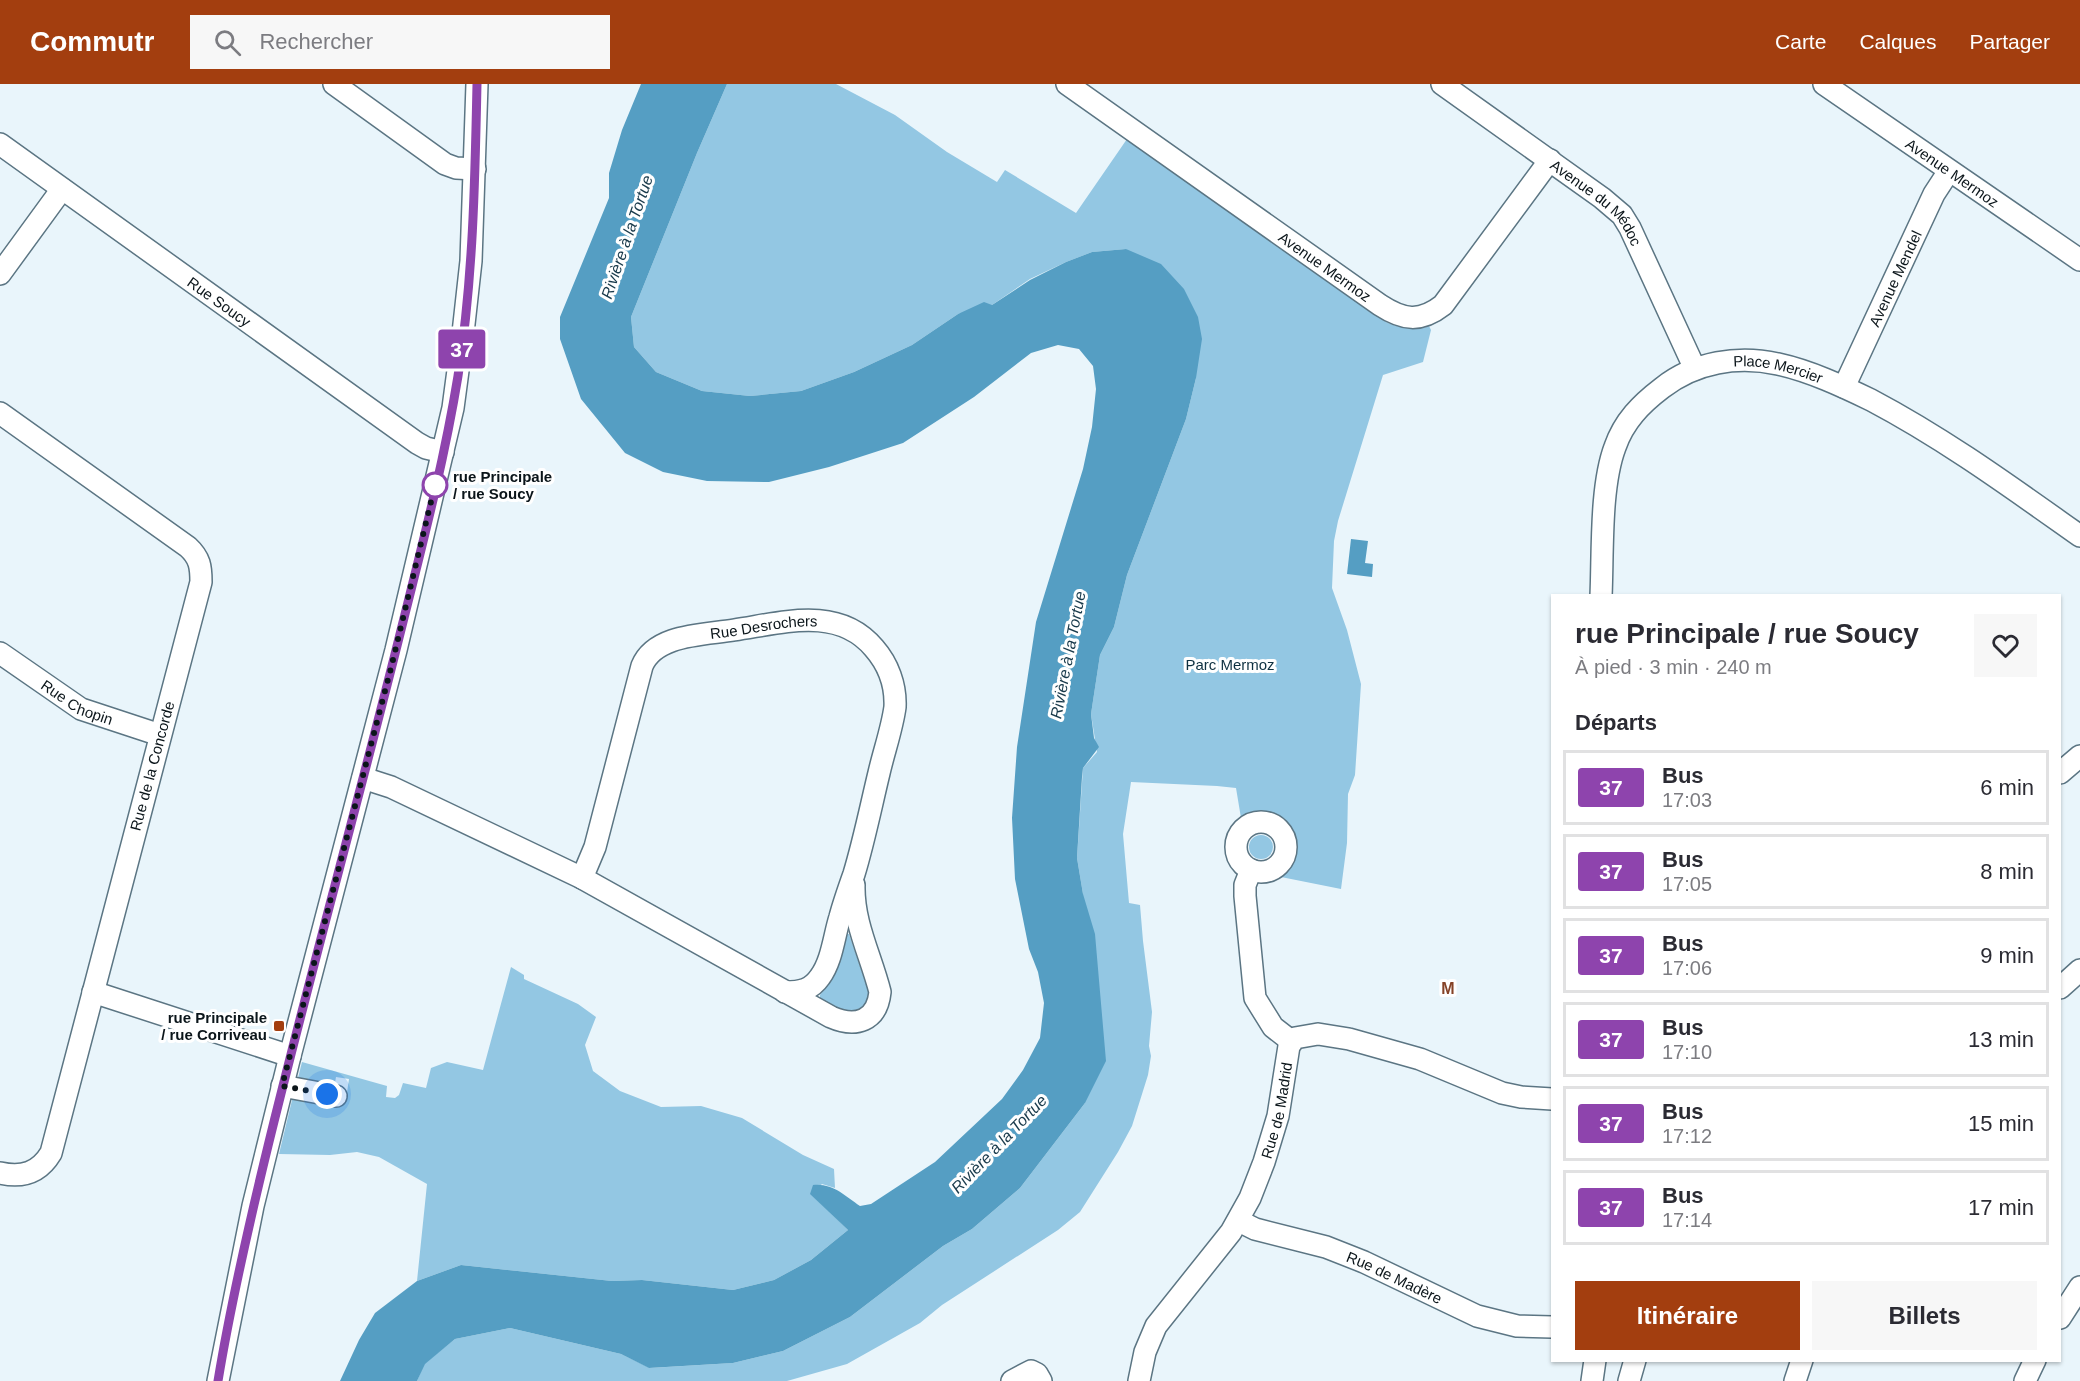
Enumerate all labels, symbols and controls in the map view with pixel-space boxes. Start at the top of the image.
search box [190,15,610,69]
text: Commutr [30,26,154,57]
icon: search [211,26,244,59]
text: Rechercher [259,29,373,54]
text: Carte [1775,30,1826,53]
text: Calques [1859,30,1936,53]
text: Partager [1969,30,2050,53]
street label: Avenue Mermoz [1903,135,2002,210]
street label: Avenue du Médoc [1548,156,1646,249]
water label: Rivière à la Tortue [598,173,656,301]
street label: Avenue Mermoz [1276,228,1375,305]
street label: Avenue Mendel [1865,228,1924,329]
street label: Rue Soucy [185,273,255,330]
line badge: 37 [435,330,489,368]
text: 37 [450,338,474,361]
street label: Place Mercier [1733,352,1826,386]
place label: rue Principale / rue Soucy [453,468,552,502]
marker: rue Principale / rue Soucy [422,472,448,498]
water label: Rivière à la Tortue [1047,590,1089,720]
street label: Rue Desrochers [709,612,818,642]
button: heart [1974,614,2037,677]
text: rue Principale / rue Soucy [1575,618,1919,649]
park label: Parc Mermoz [1185,656,1275,673]
text: À pied · 3 min · 240 m [1575,656,1772,678]
street label: Rue Chopin [38,676,115,727]
street label: Rue de la Concorde [127,699,177,833]
text: Départs [1575,710,1657,735]
text: Bus [1662,763,1704,788]
text: 6 min [1980,775,2034,800]
text: 37 [1599,776,1623,799]
text: 17:03 [1662,789,1712,811]
text: Bus [1662,847,1704,872]
text: 8 min [1980,859,2034,884]
text: 37 [1599,860,1623,883]
text: 17:05 [1662,873,1712,895]
text: Bus [1662,931,1704,956]
text: 9 min [1980,943,2034,968]
text: 37 [1599,944,1623,967]
text: 17:06 [1662,957,1712,979]
district label: M [1441,980,1455,997]
place label: rue Principale / rue Corriveau [161,1009,267,1043]
text: Bus [1662,1015,1704,1040]
marker: rue Principale / rue Corriveau [272,1019,286,1033]
text: 13 min [1968,1027,2034,1052]
text: 37 [1599,1028,1623,1051]
text: 17:10 [1662,1041,1712,1063]
street label: Rue de Madrid [1257,1061,1295,1161]
your location [312,1079,342,1109]
water label: Rivière à la Tortue [948,1092,1050,1196]
text: Bus [1662,1099,1704,1124]
text: 15 min [1968,1111,2034,1136]
text: 37 [1599,1112,1623,1135]
text: 17:12 [1662,1125,1712,1147]
text: Bus [1662,1183,1704,1208]
text: 17 min [1968,1195,2034,1220]
text: 37 [1599,1196,1623,1219]
text: 17:14 [1662,1209,1712,1231]
street label: Rue de Madère [1344,1248,1445,1307]
button: Itinéraire [1575,1281,1800,1350]
button: Billets [1812,1281,2037,1350]

